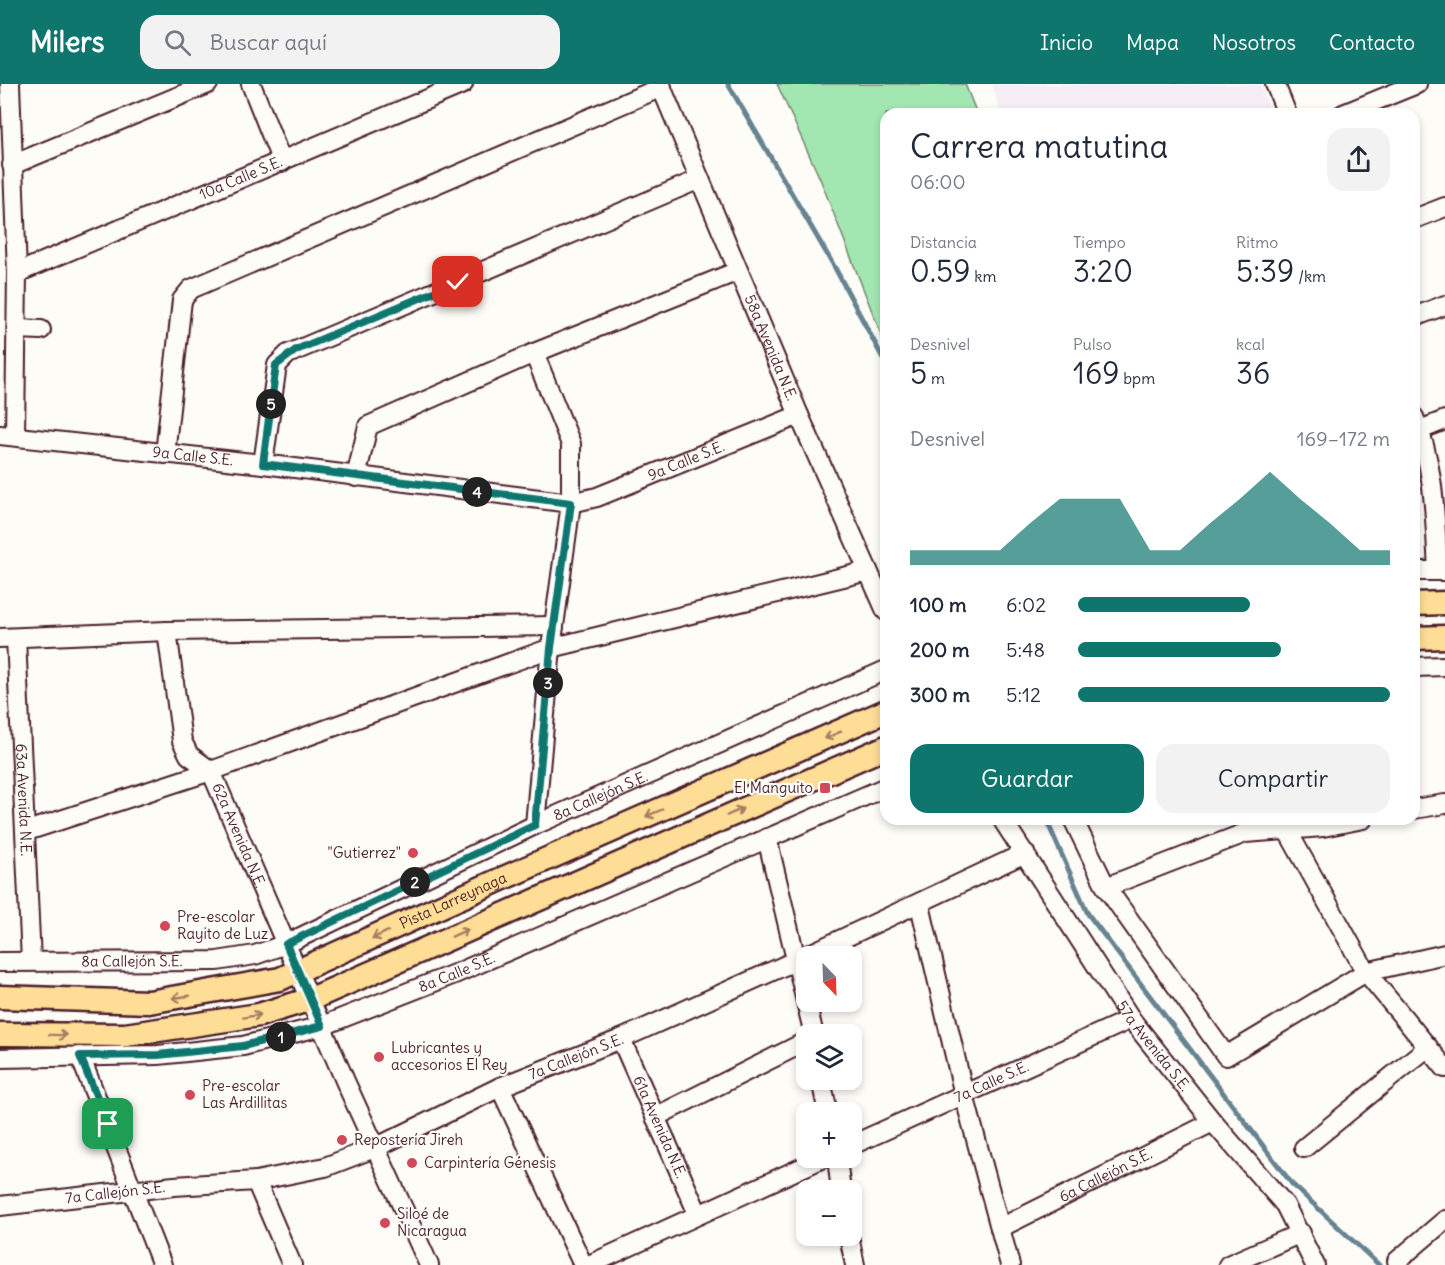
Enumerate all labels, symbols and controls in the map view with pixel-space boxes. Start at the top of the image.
search box [140,15,560,69]
text: Milers [30,24,104,60]
icon: search [161,26,194,59]
text: Buscar aquí [209,28,327,56]
text: Inicio [1040,29,1093,56]
text: Mapa [1126,29,1179,56]
text: Nosotros [1212,29,1296,56]
text: Contacto [1329,29,1415,56]
text: Carrera matutina [910,125,1168,167]
button: share [1327,128,1390,191]
street label: 10a Calle S.E. [196,152,285,204]
text: 06:00 [910,169,966,194]
text: Distancia [910,232,977,252]
text: Tiempo [1073,232,1126,252]
text: Ritmo [1236,232,1278,252]
text: 0.59 [910,252,970,290]
text: 3:20 [1073,252,1133,290]
text: 5:39 [1236,252,1294,290]
pin [432,256,483,307]
icon: check [441,265,474,298]
text: km [970,266,996,286]
text: /km [1294,266,1326,286]
street label: 58a Avenida N.E. [741,292,802,403]
text: Desnivel [910,334,970,354]
text: Pulso [1073,334,1112,354]
text: kcal [1236,334,1265,354]
text: 5 [910,354,927,392]
text: 169 [1073,354,1119,392]
text: 36 [1236,354,1270,392]
text: m [927,368,945,388]
text: bpm [1119,368,1155,388]
pin: 5 [256,389,286,419]
text: 5 [266,394,276,414]
text: Desnivel [910,426,985,451]
text: 169–172 m [1297,426,1390,451]
street label: 9a Calle S.E. [645,436,727,484]
street label: 9a Calle S.E. [152,442,234,470]
pin: 4 [462,477,492,507]
text: 4 [472,482,482,502]
text: 100 m [910,592,967,617]
text: 6:02 [1006,592,1046,617]
text: 200 m [910,637,970,662]
text: 5:48 [1006,637,1045,662]
pin: 3 [533,668,563,698]
text: 3 [543,673,553,693]
text: 300 m [910,682,970,707]
text: 5:12 [1006,682,1041,707]
one-way arrow [824,730,842,741]
street label: 63a Avenida N.E. [12,743,36,857]
button: Guardar [910,744,1144,813]
button: Compartir [1156,744,1390,813]
street label: 8a Callejón S.E. [550,766,651,825]
place label: El Manguito [734,778,813,797]
street label: 62a Avenida N.E. [208,780,270,891]
marker: El Manguito [818,781,832,795]
one-way arrow [725,806,744,817]
one-way arrow [646,808,664,819]
place label: "Gutierrez" [328,843,401,862]
marker: "Gutierrez" [406,846,420,860]
pin: 2 [400,867,430,897]
street label: Pista Larreynaga [396,868,510,933]
text: 2 [411,872,419,892]
place label: Pre-escolar Rayito de Luz [177,907,268,943]
marker: Pre-escolar Rayito de Luz [158,919,172,933]
one-way arrow [451,926,469,938]
one-way arrow [372,929,390,941]
north arrow [796,946,862,1012]
map controls [796,946,862,1246]
street label: 8a Calle S.E. [416,948,498,996]
street label: 8a Callejón S.E. [81,951,183,971]
one-way arrow [172,992,191,1003]
street label: 57a Avenida S.E. [1113,997,1195,1095]
one-way arrow [242,1010,261,1021]
pin: 1 [266,1022,296,1052]
button: layers [796,1024,862,1090]
text: 1 [278,1027,284,1047]
one-way arrow [48,1029,68,1041]
street label: 7a Callejón S.E. [526,1029,626,1084]
place label: Lubricantes y accesorios El Rey [391,1038,508,1074]
marker: Lubricantes y accesorios El Rey [372,1050,386,1064]
street label: 7a Calle S.E. [951,1057,1031,1107]
street label: 61a Avenida N.E. [629,1072,691,1181]
place label: Pre-escolar Las Ardillitas [202,1076,287,1112]
marker: Pre-escolar Las Ardillitas [183,1088,197,1102]
pin [82,1098,133,1149]
button: + [796,1102,862,1168]
icon: arrive [91,1107,124,1140]
place label: Repostería Jireh [354,1130,464,1149]
marker: Repostería Jireh [335,1133,349,1147]
street label: 6a Callejón S.E. [1056,1144,1155,1206]
place label: Carpintería Génesis [424,1153,556,1172]
marker: Carpintería Génesis [405,1156,419,1170]
street label: 7a Callejón S.E. [64,1177,166,1207]
button: − [796,1180,862,1246]
place label: Siloé de Nicaragua [397,1204,467,1240]
marker: Siloé de Nicaragua [378,1216,392,1230]

